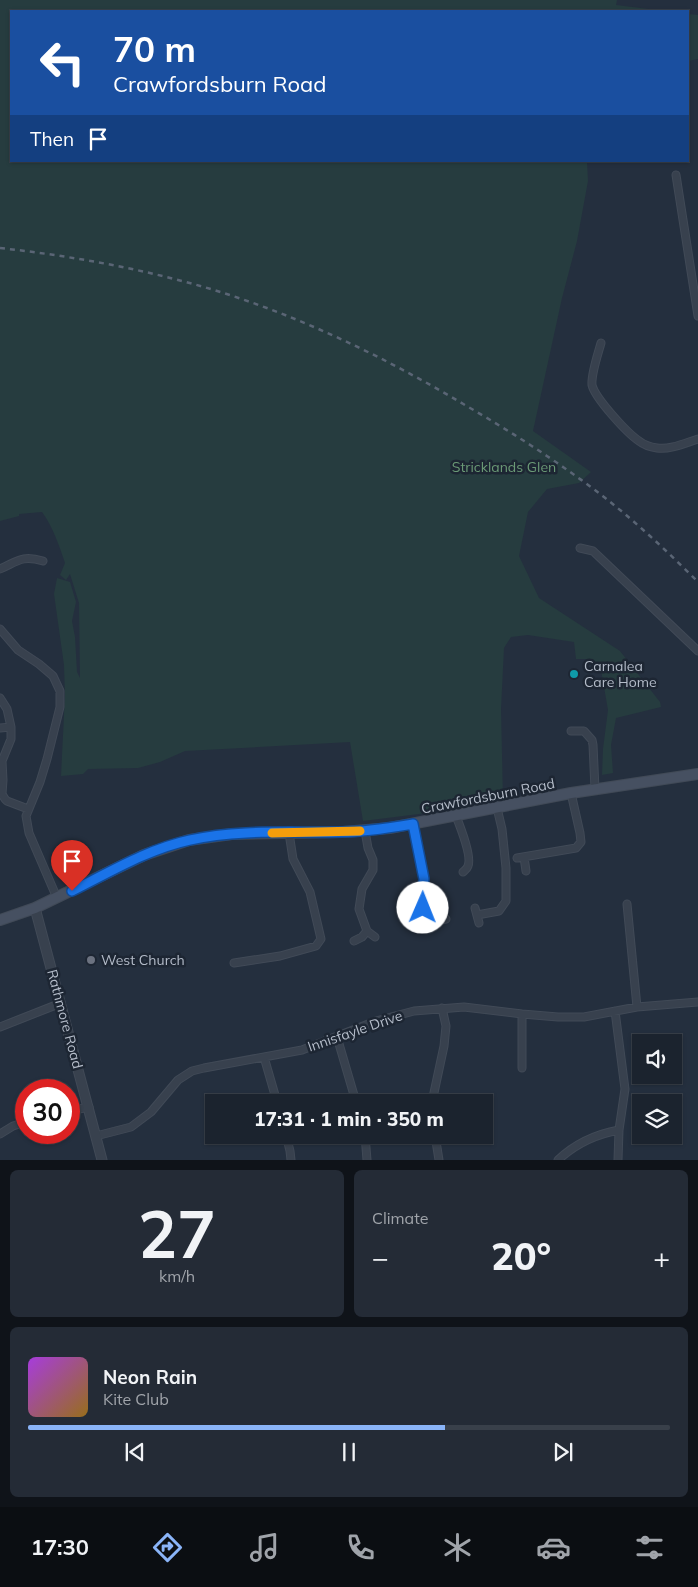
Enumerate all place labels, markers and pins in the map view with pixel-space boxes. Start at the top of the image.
place label: Carnalea Care Home [584,657,657,691]
marker: Carnalea Care Home [568,668,580,680]
pin [51,840,93,891]
place label: West Church [101,951,185,969]
marker: West Church [85,954,97,966]

